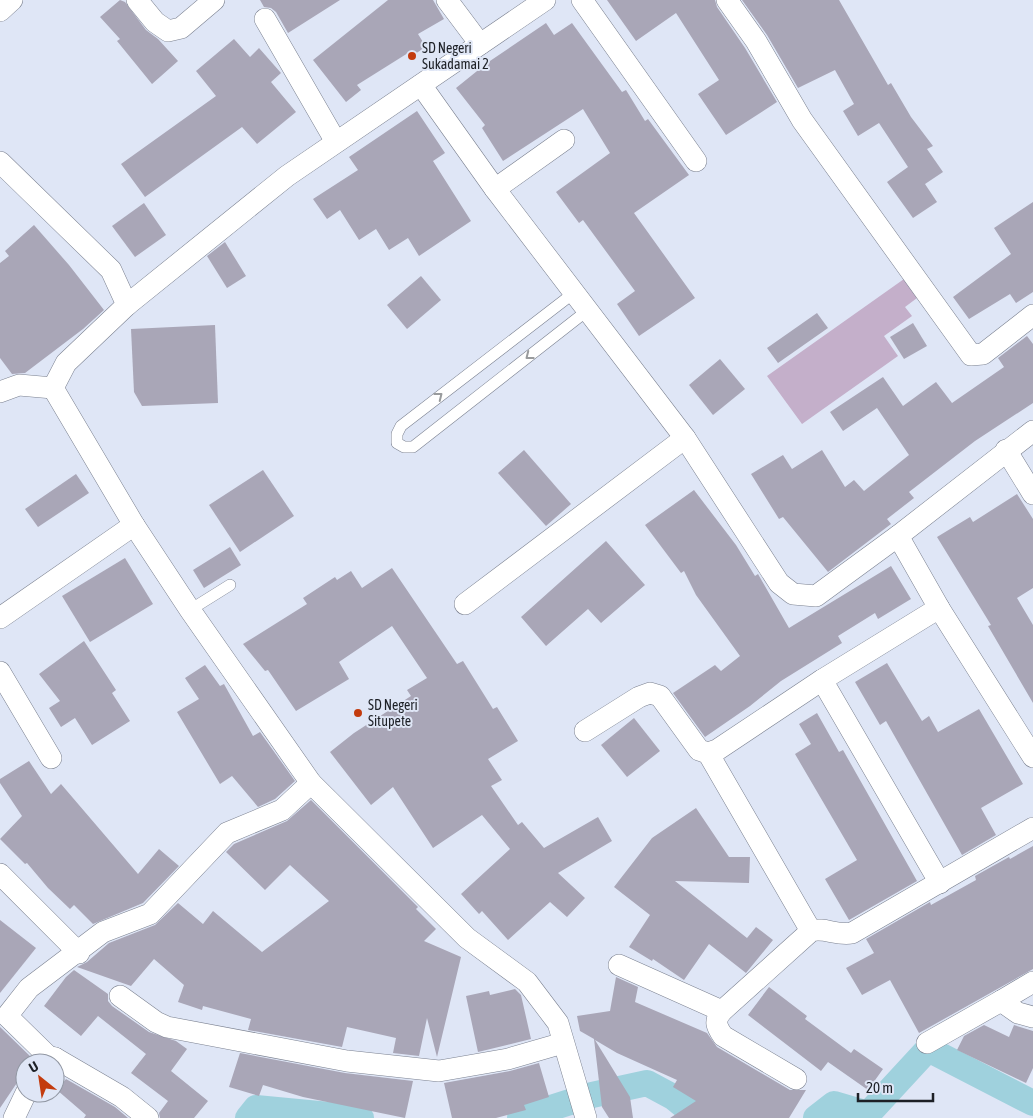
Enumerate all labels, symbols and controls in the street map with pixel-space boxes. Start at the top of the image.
place label: SD Negeri Sukadamai 2 [422,40,489,72]
marker: SD Negeri Sukadamai 2 [406,50,418,62]
one-way arrow [525,350,535,359]
one-way arrow [433,394,442,402]
place label: SD Negeri Situpete [368,697,418,729]
marker: SD Negeri Situpete [352,707,364,719]
north arrow [15,1053,65,1103]
text: U [26,1058,41,1076]
scale bar [858,1070,933,1102]
text: 20 m [866,1079,893,1096]

